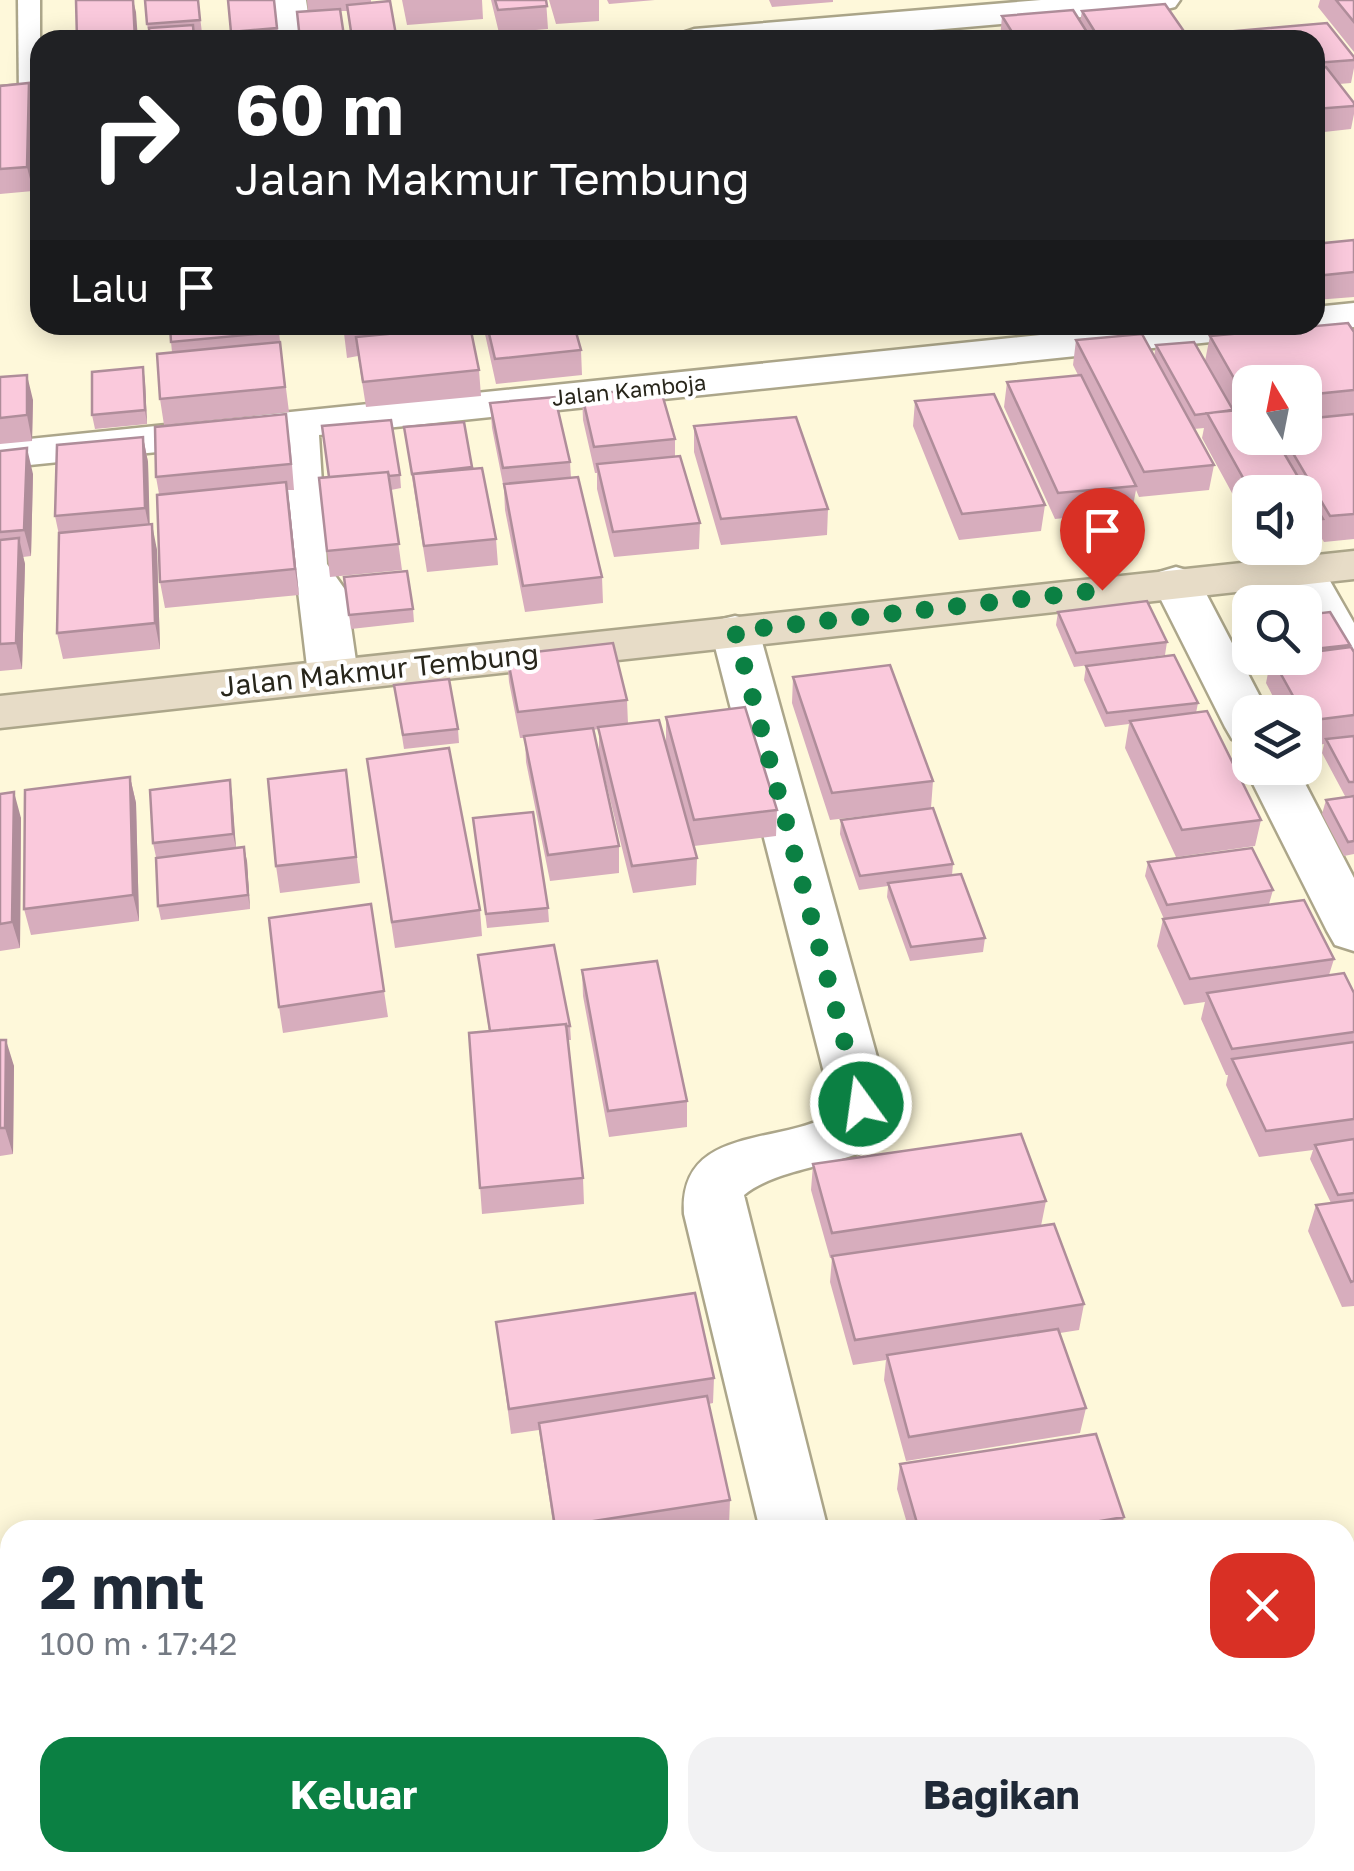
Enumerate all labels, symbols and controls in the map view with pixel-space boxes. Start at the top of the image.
text: 60 m [235,66,404,150]
icon: right [70,70,200,200]
text: Jalan Makmur Tembung [235,151,750,205]
icon: arrive [169,260,224,315]
text: Lalu [70,265,149,310]
north arrow [1232,365,1322,455]
map controls [1232,365,1322,785]
street label: Jalan Kamboja [550,368,707,411]
button: sound [1232,475,1322,565]
pin [1060,488,1145,591]
icon: arrive [1075,503,1130,558]
button: search [1232,585,1322,675]
street label: Jalan Makmur Tembung [218,636,540,703]
button: layers [1232,695,1322,785]
position arrow [809,1052,913,1156]
text: 2 mnt [40,1550,204,1622]
button: close [1210,1553,1315,1658]
text: 100 m · 17:42 [40,1624,237,1662]
button: Keluar [40,1737,668,1852]
button: Bagikan [688,1737,1315,1852]

